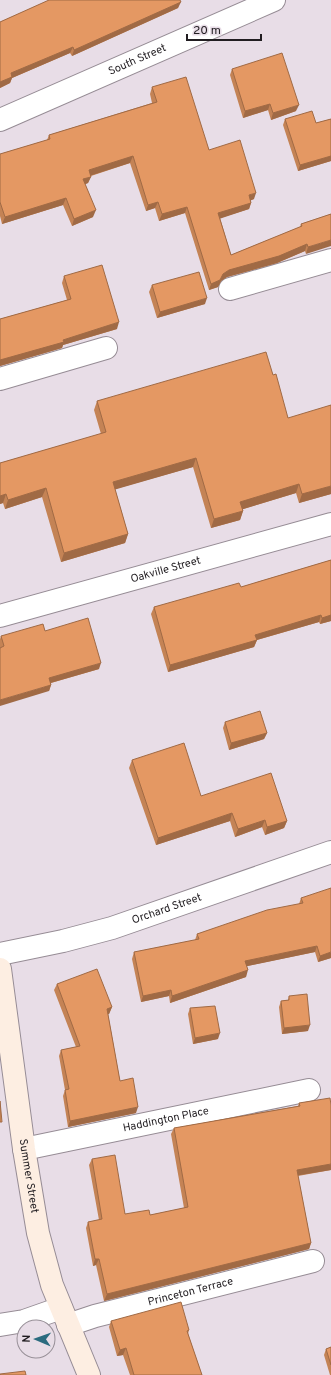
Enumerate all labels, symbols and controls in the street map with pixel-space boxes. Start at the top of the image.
scale bar [187,16,261,42]
text: 20 m [193,23,221,39]
street label: South Street [106,41,169,79]
street label: Oakville Street [129,554,202,586]
street label: Orchard Street [130,890,204,928]
street label: Haddington Place [122,1104,210,1135]
street label: Summer Street [16,1138,42,1214]
street label: Princeton Terrace [146,1274,235,1309]
north arrow [16,1319,56,1359]
text: N [20,1334,34,1343]

